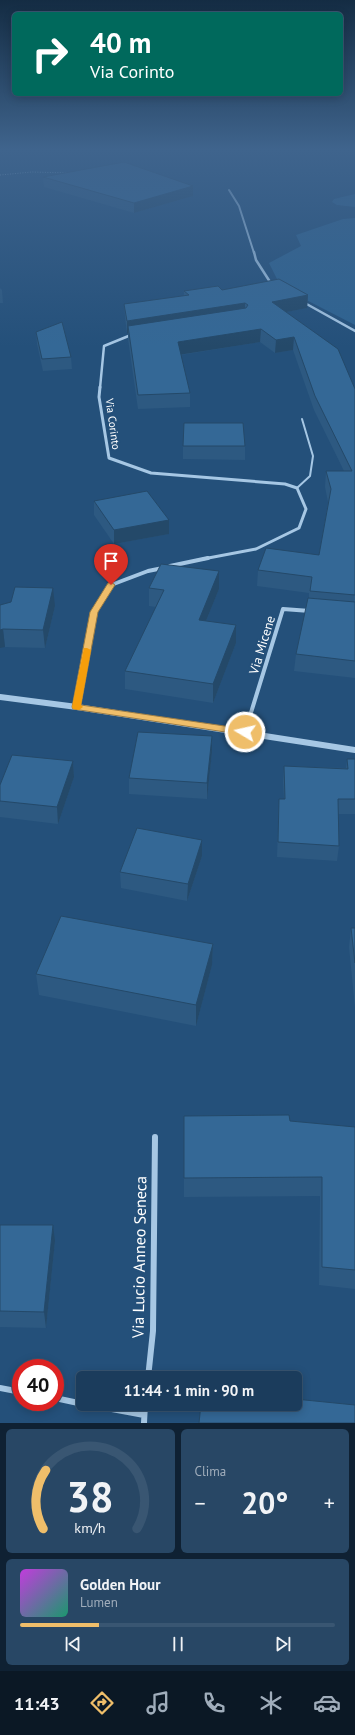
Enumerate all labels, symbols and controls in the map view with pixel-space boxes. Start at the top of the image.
text: 40 m [90,24,151,61]
icon: right [24,28,76,80]
text: Via Corinto [90,60,174,83]
street label: Via Corinto [102,396,124,451]
pin [94,544,128,585]
icon: arrive [100,550,122,572]
street label: Via Micene [245,614,279,677]
position arrow [224,711,266,753]
street label: Via Lucio Anneo Seneca [128,1176,150,1339]
speed limit sign: 40 [12,1359,64,1411]
text: 11:44 · 1 min · 90 m [124,1381,254,1400]
text: Clima [195,1463,226,1480]
text: 38 [67,1470,114,1523]
text: 20° [241,1483,288,1522]
text: − [195,1489,206,1517]
text: + [324,1489,335,1517]
text: km/h [75,1518,106,1537]
text: Golden Hour [80,1575,160,1594]
text: Lumen [80,1594,118,1611]
icon: previous [62,1633,84,1655]
icon: pause [167,1633,189,1655]
icon: next [272,1633,294,1655]
icon: directions [88,1689,116,1717]
icon: music [144,1689,172,1717]
icon: phone [200,1689,228,1717]
icon: climate [257,1689,285,1717]
icon: car [313,1689,341,1717]
text: 11:43 [14,1692,60,1715]

